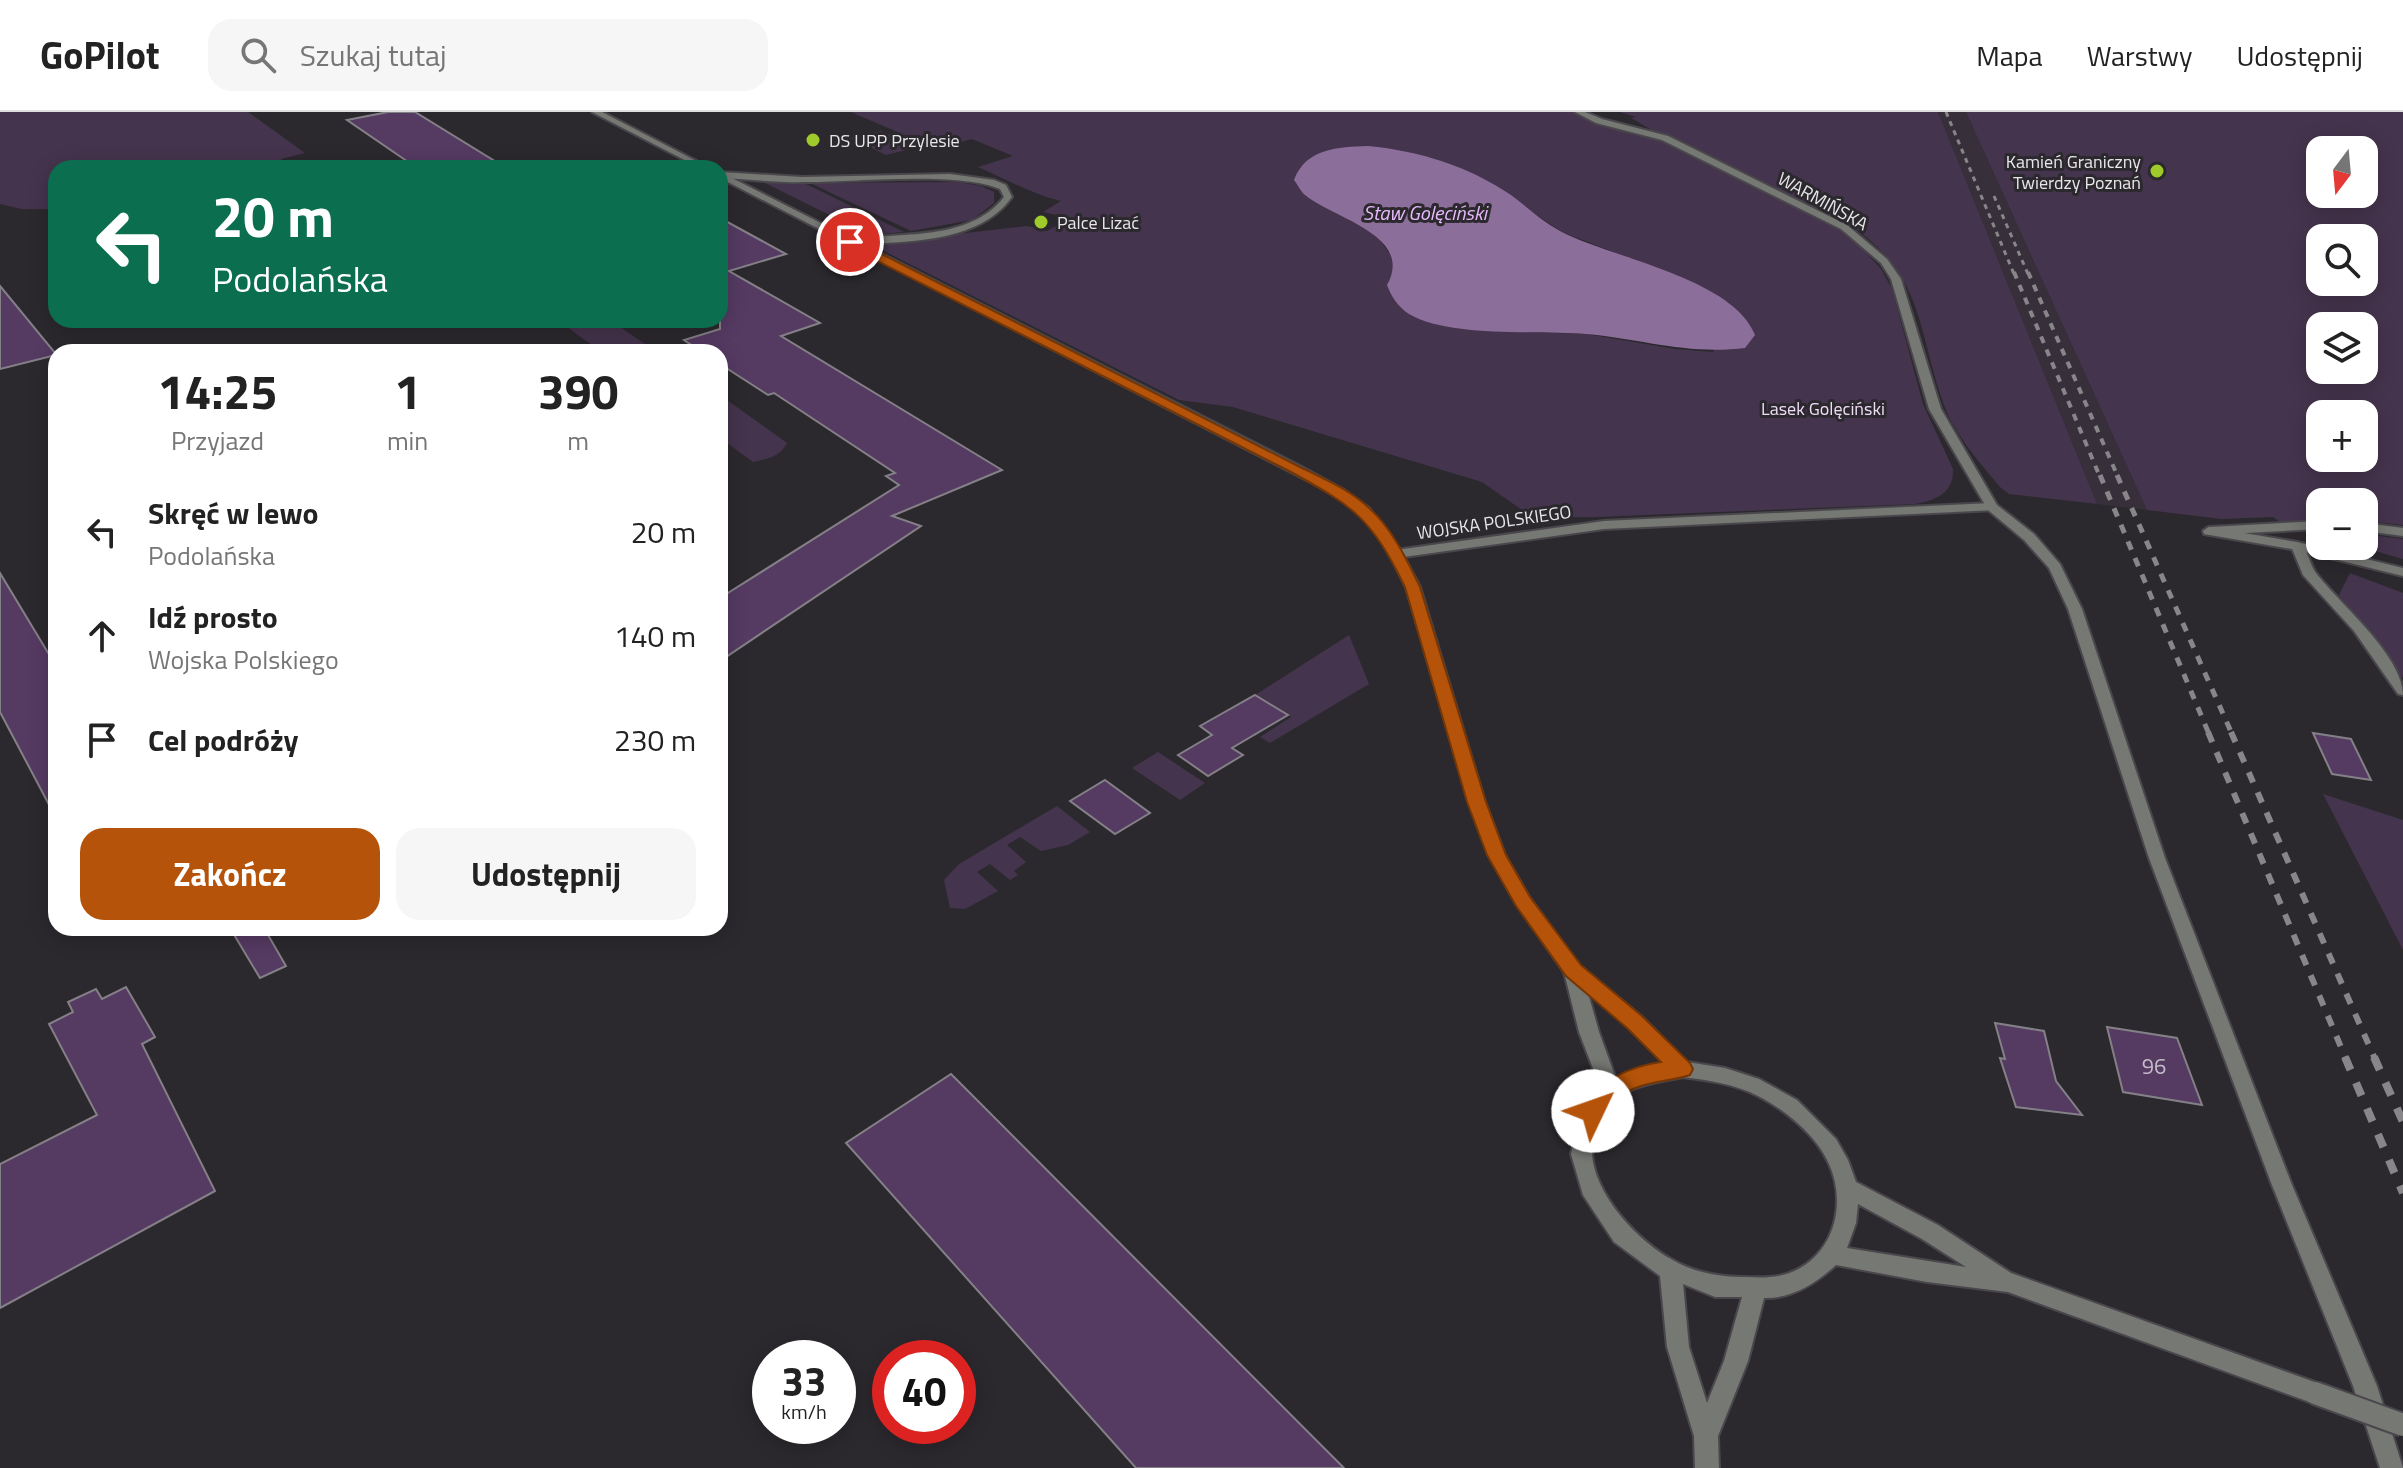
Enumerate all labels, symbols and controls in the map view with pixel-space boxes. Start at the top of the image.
search box [208,19,768,91]
text: GoPilot [40,26,160,84]
text: Szukaj tutaj [300,32,447,78]
icon: search [236,33,280,77]
text: Mapa [1976,34,2043,77]
text: Warstwy [2087,34,2192,77]
text: Udostępnij [2236,34,2363,77]
place label: DS UPP Przylesie [829,127,960,154]
marker: DS UPP Przylesie [804,131,822,149]
north arrow [2306,136,2378,208]
map controls [2306,136,2378,560]
place label: Kamień Graniczny Twierdzy Poznań [2006,148,2141,196]
marker: Kamień Graniczny Twierdzy Poznań [2148,162,2166,180]
street label: WARMIŃSKA [1773,165,1873,237]
text: 20 m [212,174,334,259]
icon: left [80,192,184,296]
water label: Staw Golęciński [1363,197,1490,228]
pin [816,208,884,276]
place label: Palce Lizać [1057,209,1139,236]
marker: Palce Lizać [1032,213,1050,231]
icon: arrive [828,220,872,264]
button: search [2306,224,2378,296]
text: Podolańska [212,251,388,306]
button: layers [2306,312,2378,384]
text: 14:25 [158,355,277,428]
text: 1 [394,355,421,428]
text: 390 [538,355,618,428]
park label: Lasek Golęciński [1761,395,1885,422]
button: + [2306,400,2378,472]
text: Przyjazd [171,421,264,460]
text: min [387,421,428,460]
text: m [567,421,589,460]
button: − [2306,488,2378,560]
text: Skręć w lewo [148,490,319,536]
street label: WOJSKA POLSKIEGO [1415,498,1573,546]
text: 20 m [631,509,696,555]
icon: left [80,510,124,554]
text: Podolańska [148,536,275,575]
text: Idź prosto [148,594,278,640]
text: 140 m [614,613,696,659]
icon: ahead [80,614,124,658]
text: Wojska Polskiego [148,640,339,679]
text: Cel podróży [148,717,299,763]
text: 230 m [614,717,696,763]
icon: arrive [80,718,124,762]
button: Zakończ [80,828,380,920]
button: Udostępnij [396,828,696,920]
house number: 96 [2142,1049,2166,1083]
position arrow [1551,1069,1635,1153]
speed limit sign: 40 [872,1340,976,1444]
text: 33 [782,1351,826,1412]
text: km/h [781,1396,827,1427]

